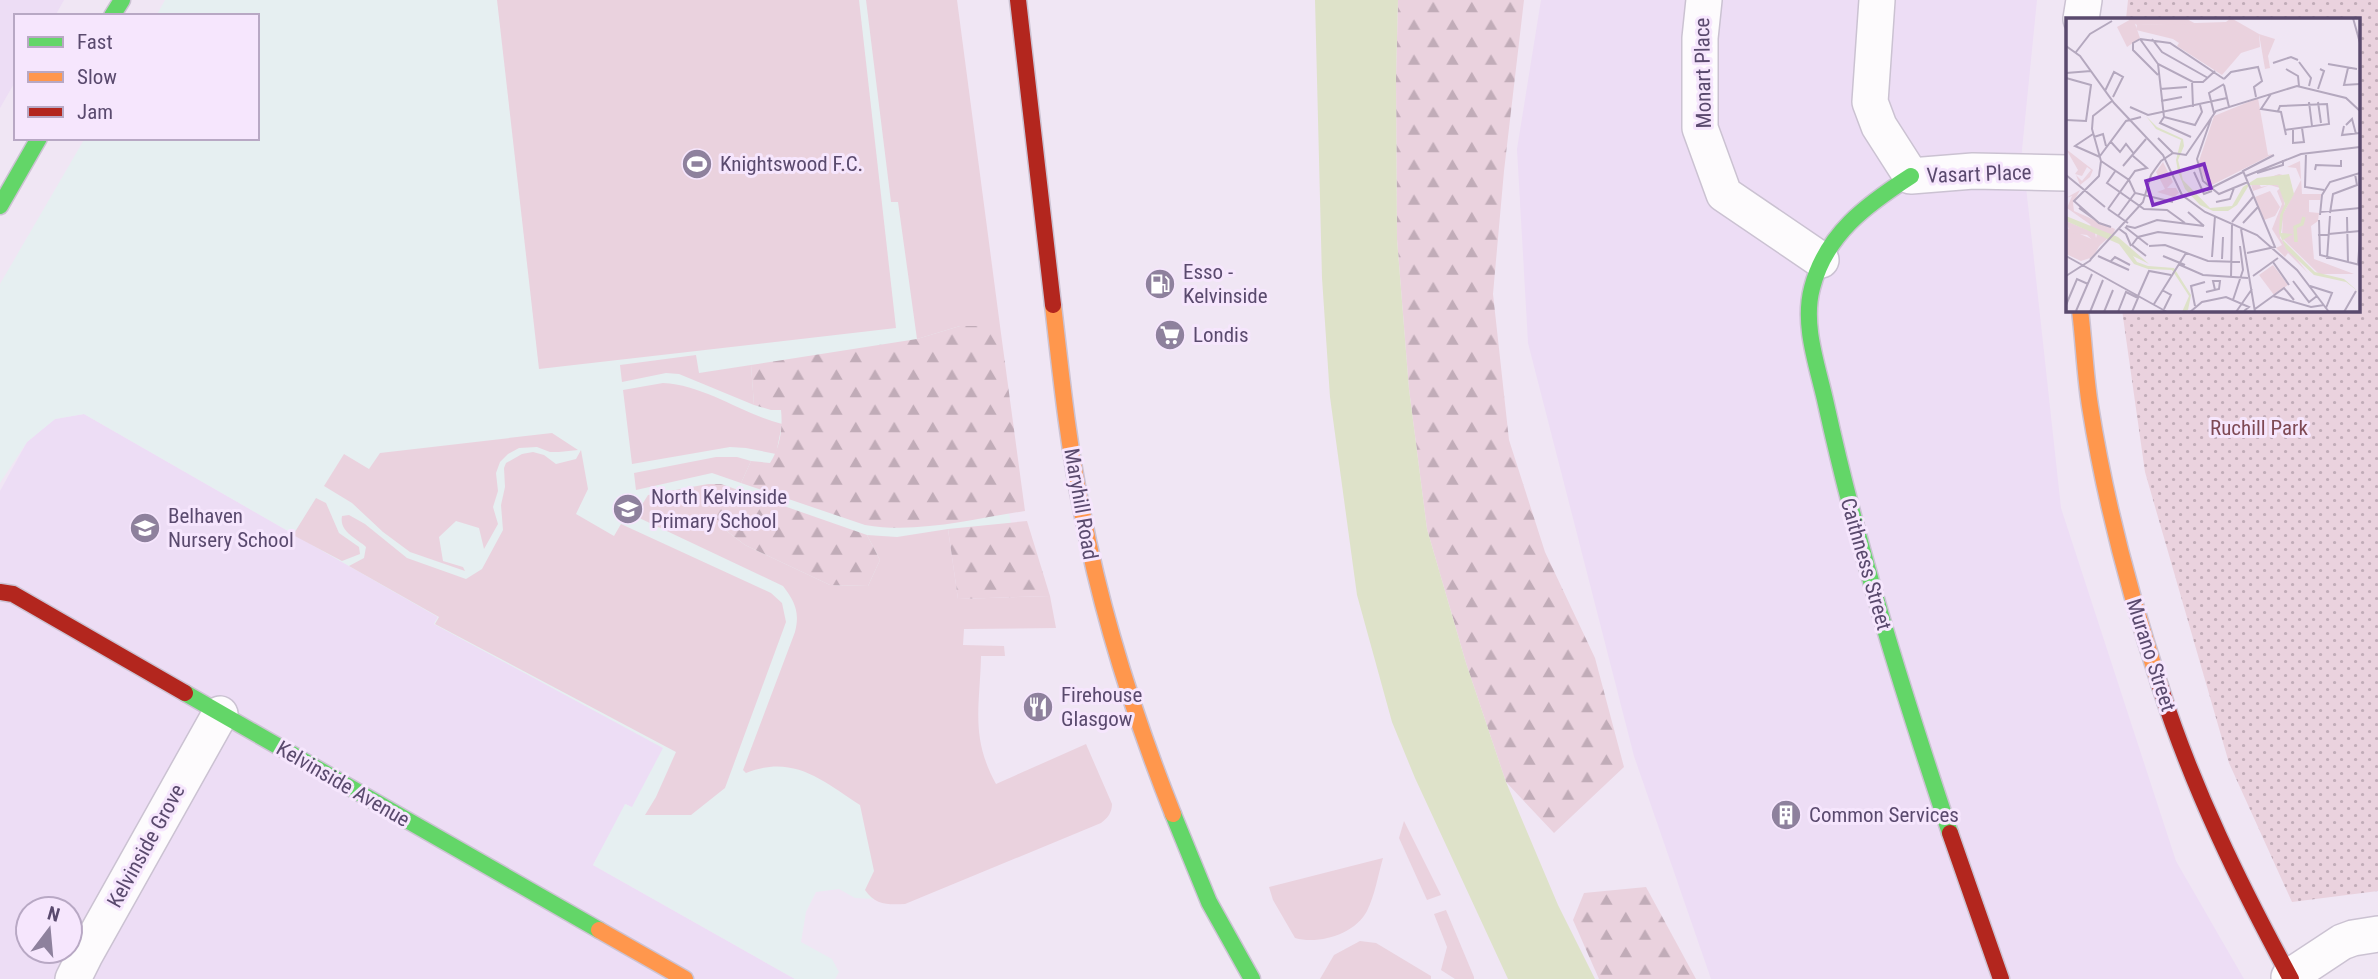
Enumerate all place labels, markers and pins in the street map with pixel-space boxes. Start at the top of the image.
sports icon: Knightswood F.C. [680,147,714,181]
place label: Knightswood F.C. [720,152,863,176]
place label: Esso - Kelvinside [1183,260,1268,308]
fuel station icon: Esso - Kelvinside [1143,267,1177,301]
supermarket icon: Londis [1153,318,1187,352]
place label: Londis [1193,323,1249,347]
place label: North Kelvinside Primary School [651,485,787,533]
school or university icon: North Kelvinside Primary School [611,492,645,526]
place label: Belhaven Nursery School [168,504,294,552]
school or university icon: Belhaven Nursery School [128,511,162,545]
place label: Firehouse Glasgow [1061,683,1142,731]
restaurant icon: Firehouse Glasgow [1021,690,1055,724]
building icon: Common Services [1769,798,1803,832]
place label: Common Services [1809,803,1959,827]

